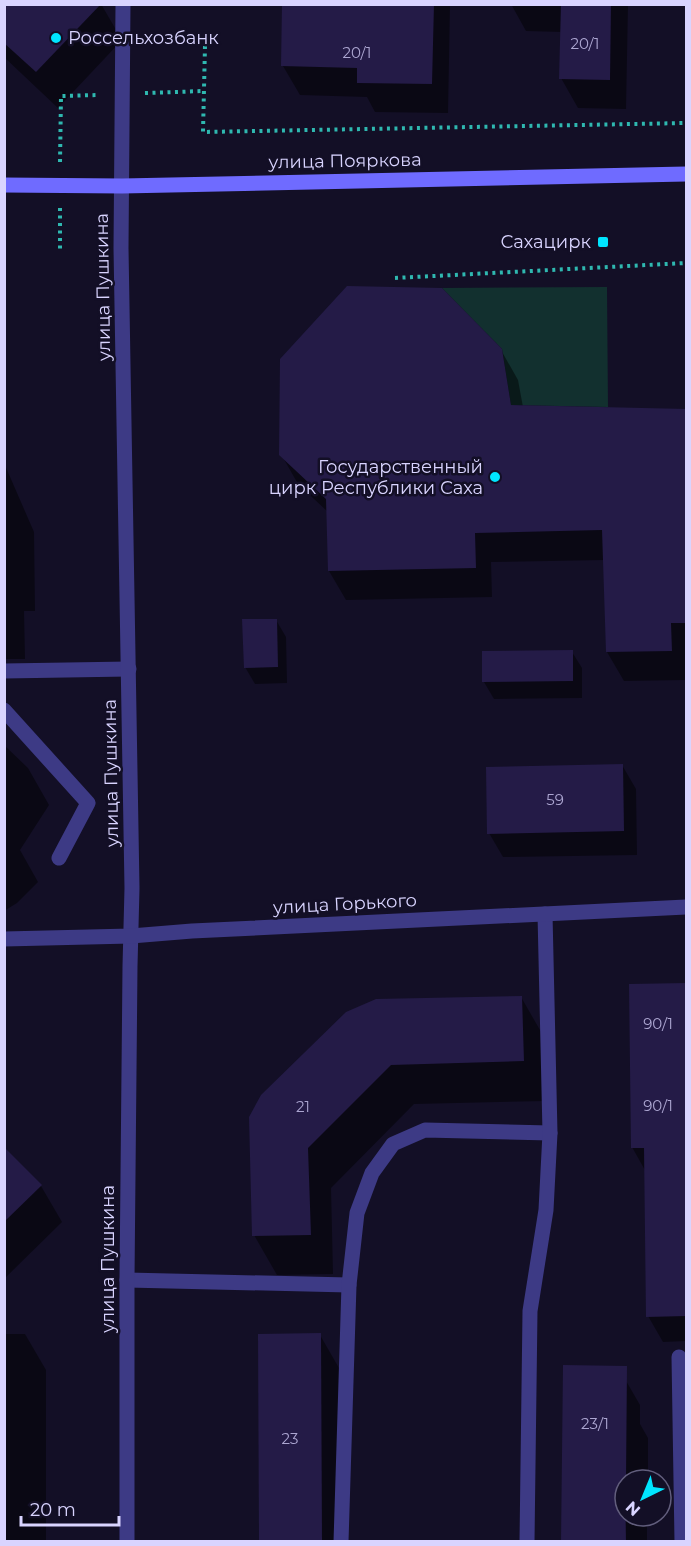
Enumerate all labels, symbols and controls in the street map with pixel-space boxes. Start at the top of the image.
place label: Россельхозбанк [68,27,219,49]
marker: Россельхозбанк [49,31,63,45]
house number: 20/1 [570,34,600,53]
house number: 20/1 [342,43,372,62]
street label: улица Пояркова [267,149,422,173]
street label: улица Пушкина [91,213,115,362]
place label: Сахацирк [500,231,592,253]
marker: Сахацирк [596,235,610,249]
place label: Государственный цирк Республики Саха [269,456,483,499]
marker: Государственный цирк Республики Саха [488,470,502,484]
street label: улица Пушкина [99,699,123,848]
house number: 59 [546,790,564,809]
street label: улица Горького [271,889,418,919]
house number: 90/1 [643,1014,673,1033]
house number: 90/1 [643,1096,673,1115]
house number: 21 [296,1097,310,1116]
street label: улица Пушкина [97,1185,119,1334]
house number: 23/1 [581,1414,609,1433]
house number: 23 [282,1429,298,1448]
north arrow [613,1468,673,1528]
scale bar [21,1489,118,1527]
text: N [622,1497,644,1520]
text: 20 m [30,1499,76,1521]

